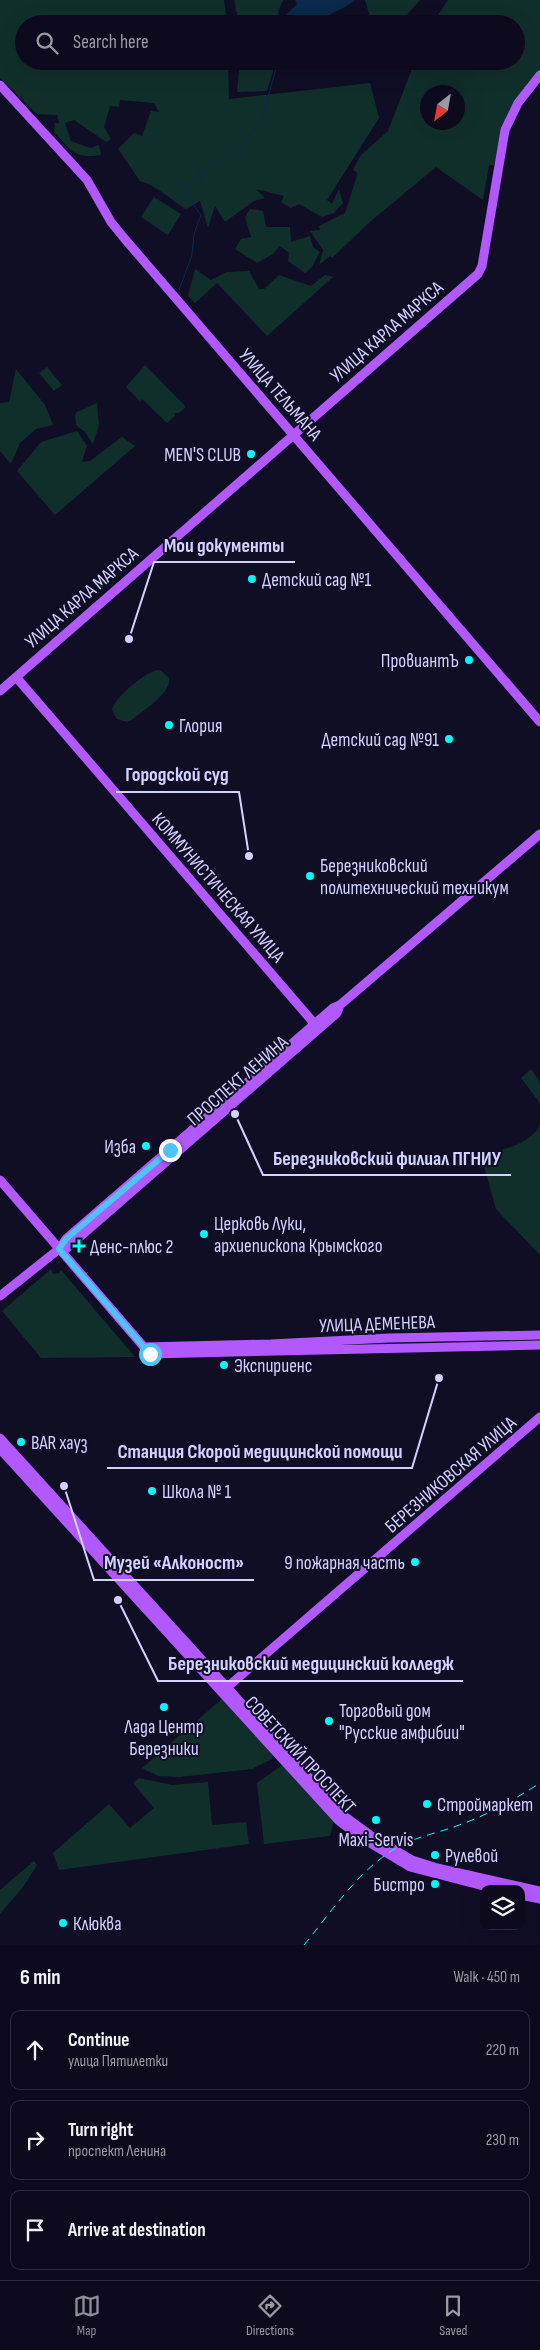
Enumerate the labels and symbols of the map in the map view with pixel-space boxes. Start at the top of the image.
north arrow [420,85,465,130]
street label: УЛИЦА КАРЛА МАРКСА [326,276,449,388]
street label: УЛИЦА ТЕЛЬМАНА [234,344,327,446]
place label: MEN'S CLUB [164,444,241,467]
marker: MEN'S CLUB [245,448,257,460]
callout: Мои документы [154,527,295,562]
text: Мои документы [164,534,284,558]
street label: УЛИЦА КАРЛА МАРКСА [21,542,144,654]
place label: Детский сад №1 [262,569,371,592]
marker: Детский сад №1 [246,573,258,585]
place label: ПровиантЪ [381,650,459,673]
marker: ПровиантЪ [463,654,475,666]
place label: Глория [179,715,223,738]
marker: Глория [163,719,175,731]
place label: Детский сад №91 [321,729,439,752]
marker: Детский сад №91 [443,733,455,745]
callout: Городской суд [116,757,239,792]
text: Городской суд [125,763,229,787]
street label: КОММУНИСТИЧЕСКАЯ УЛИЦА [146,808,290,968]
place label: Березниковский политехнический техникум [320,855,509,900]
marker: Березниковский политехнический техникум [304,870,316,882]
street label: ПРОСПЕКТ ЛЕНИНА [183,1031,294,1131]
place label: Изба [104,1136,136,1159]
route end [159,1139,182,1162]
marker: Изба [140,1140,152,1152]
callout: Березниковский филиал ПГНИУ [263,1140,511,1175]
text: Березниковский филиал ПГНИУ [273,1147,502,1171]
place label: Церковь Луки, архиепископа Крымского [214,1213,383,1258]
marker: Церковь Луки, архиепископа Крымского [198,1228,210,1240]
place label: Денс-плюс 2 [90,1236,173,1259]
marker: Денс-плюс 2 [72,1239,86,1253]
street label: УЛИЦА ДЕМЕНЕВА [319,1311,436,1338]
route start [139,1343,162,1366]
place label: Экспириенс [234,1355,312,1378]
marker: Экспириенс [218,1359,230,1371]
street label: БЕРЕЗНИКОВСКАЯ УЛИЦА [381,1411,522,1538]
place label: BAR хауз [31,1432,88,1455]
callout: Станция Скорой медицинской помощи [107,1433,412,1468]
marker: BAR хауз [15,1436,27,1448]
text: Станция Скорой медицинской помощи [117,1440,403,1464]
place label: Школа № 1 [162,1481,231,1504]
marker: Школа № 1 [146,1485,158,1497]
callout: Музей «Алконост» [94,1545,254,1580]
text: Музей «Алконост» [104,1551,244,1575]
place label: 9 пожарная часть [284,1552,405,1575]
marker: 9 пожарная часть [409,1556,421,1568]
callout: Березниковский медицинский колледж [158,1646,463,1681]
text: Березниковский медицинский колледж [168,1652,455,1676]
street label: СОВЕТСКИЙ ПРОСПЕКТ [240,1692,360,1819]
place label: Торговый дом "Русские амфибии" [339,1700,465,1745]
marker: Лада Центр Березники [158,1701,170,1713]
marker: Торговый дом "Русские амфибии" [323,1715,335,1727]
place label: Лада Центр Березники [123,1716,204,1761]
place label: Строймаркет [437,1794,533,1817]
marker: Строймаркет [421,1798,433,1810]
marker: Maxi-Servis [370,1814,382,1826]
place label: Maxi-Servis [338,1829,414,1852]
place label: Рулевой [445,1845,498,1868]
marker: Рулевой [429,1849,441,1861]
place label: Бистро [373,1874,425,1897]
marker: Бистро [429,1878,441,1890]
place label: Клюква [73,1913,122,1936]
marker: Клюква [57,1917,69,1929]

